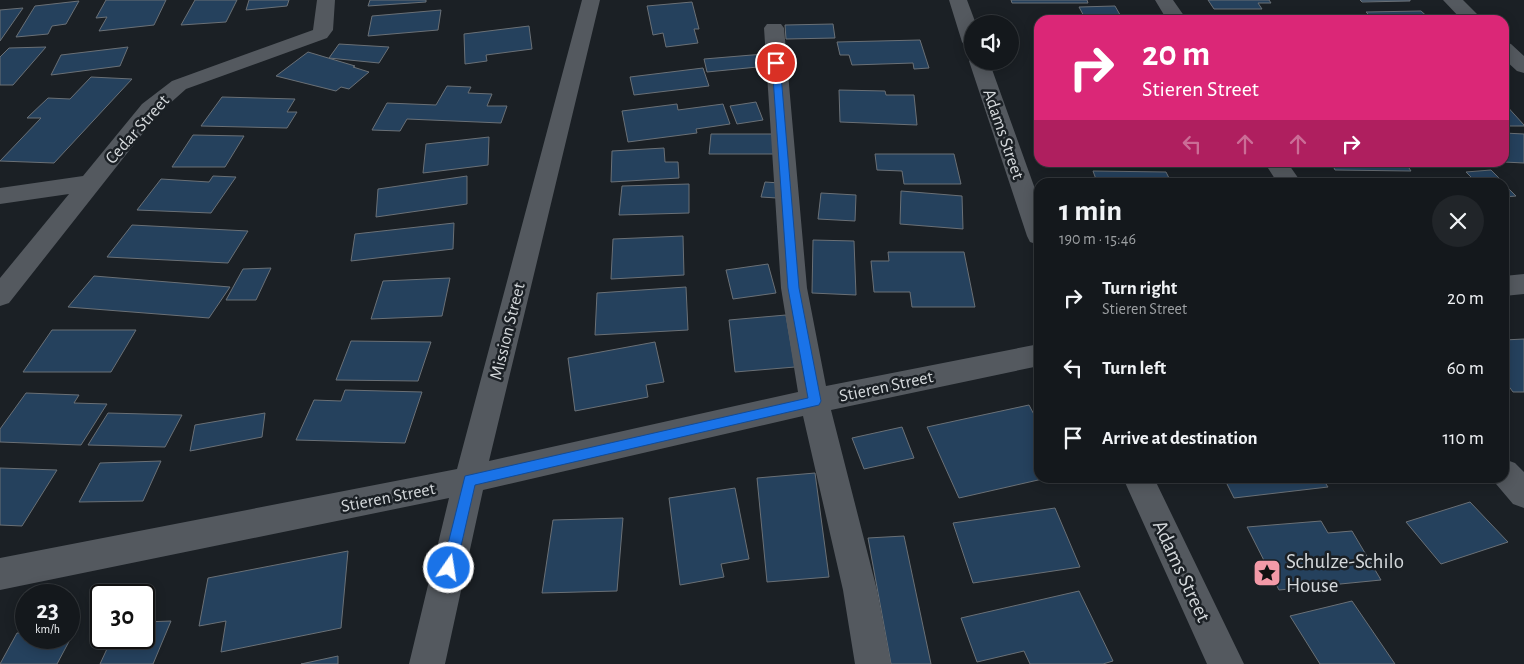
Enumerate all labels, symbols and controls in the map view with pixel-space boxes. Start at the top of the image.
map controls [964,15,1019,70]
button: sound [964,15,1019,70]
icon: right [1059,35,1124,100]
text: 20 m [1142,37,1210,72]
pin [755,42,797,84]
icon: arrive [762,49,790,77]
text: Stieren Street [1142,78,1259,100]
street label: Adams Street [979,87,1027,182]
street label: Cedar Street [102,92,173,168]
icon: left [1178,130,1206,158]
icon: ahead [1231,130,1259,158]
icon: ahead [1284,130,1312,158]
icon: right [1337,130,1365,158]
button: close [1432,195,1484,247]
text: 1 min [1059,196,1122,226]
text: 190 m · 15:46 [1059,231,1136,247]
text: Turn right [1102,279,1177,298]
street label: Mission Street [487,281,529,382]
icon: right [1059,284,1087,312]
text: 20 m [1447,289,1484,308]
text: Stieren Street [1102,301,1187,317]
icon: left [1059,354,1087,382]
text: Turn left [1102,359,1166,378]
text: 60 m [1447,359,1484,378]
street label: Stieren Street [838,368,935,406]
icon: arrive [1059,424,1087,452]
text: Arrive at destination [1102,429,1258,448]
text: 110 m [1443,429,1484,448]
street label: Stieren Street [340,480,437,516]
street label: Adams Street [1149,517,1214,626]
position arrow [422,541,474,593]
place label: Schulze-Schilo House [1286,551,1404,596]
place icon: Schulze-Schilo House [1252,558,1282,588]
speed limit sign: 30 [90,584,155,649]
text: 23 [36,598,59,623]
text: km/h [35,623,60,635]

